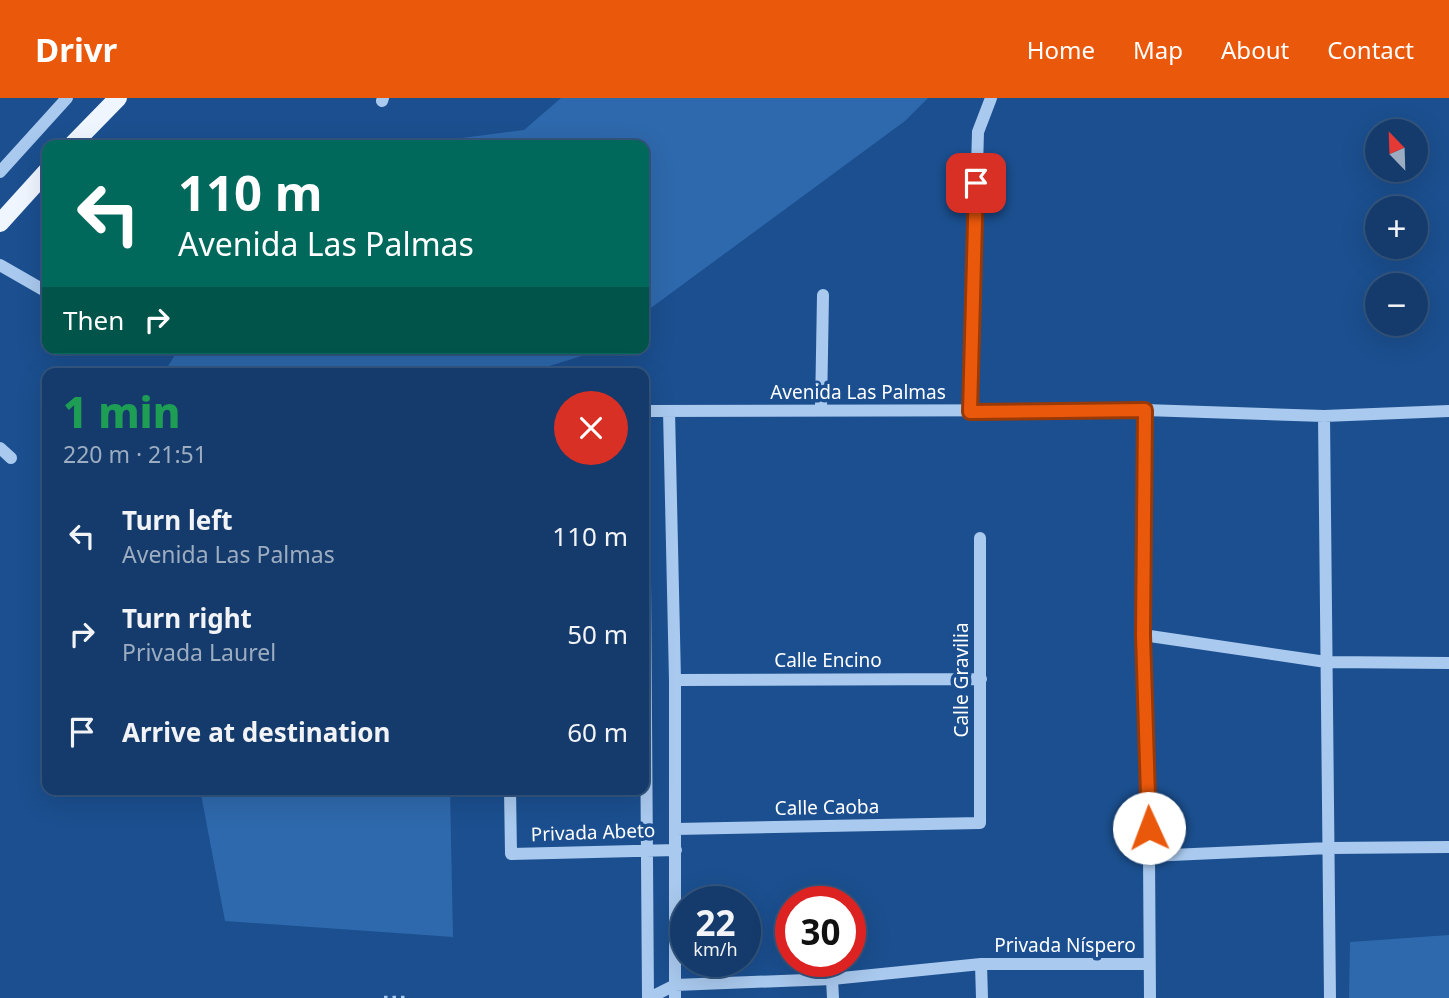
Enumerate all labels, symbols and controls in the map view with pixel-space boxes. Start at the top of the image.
text: Drivr [35,27,117,72]
text: Home [1027,33,1095,66]
text: Map [1133,33,1183,66]
text: About [1221,33,1289,66]
text: Contact [1327,33,1414,66]
north arrow [1365,119,1428,182]
map controls [1365,119,1428,336]
pin [946,153,1006,213]
text: 110 m [178,159,323,225]
icon: arrive [957,164,995,202]
icon: left [63,168,154,259]
button: + [1365,196,1428,259]
text: Avenida Las Palmas [178,222,474,265]
button: − [1365,273,1428,336]
icon: right [138,301,176,339]
text: Then [63,302,124,338]
street label: Avenida Las Palmas [770,379,946,405]
text: 1 min [63,383,180,440]
button: close [554,391,628,465]
text: 220 m · 21:51 [63,438,207,470]
text: Turn left [122,502,233,538]
icon: left [63,517,101,555]
text: 110 m [552,518,628,554]
text: Avenida Las Palmas [122,538,335,570]
text: Turn right [122,600,252,636]
icon: right [63,615,101,653]
text: 50 m [567,616,628,652]
street label: Calle Gravilia [948,622,974,738]
text: Privada Laurel [122,636,276,668]
street label: Calle Encino [774,647,882,673]
icon: arrive [63,713,101,751]
text: Arrive at destination [122,714,391,750]
text: 60 m [567,714,628,750]
position arrow [1112,791,1186,865]
street label: Calle Caoba [774,793,880,821]
street label: Privada Abeto [530,817,656,847]
speed limit sign: 30 [775,886,866,977]
text: 22 [695,899,736,946]
street label: Privada Níspero [994,932,1136,958]
text: km/h [693,937,738,961]

